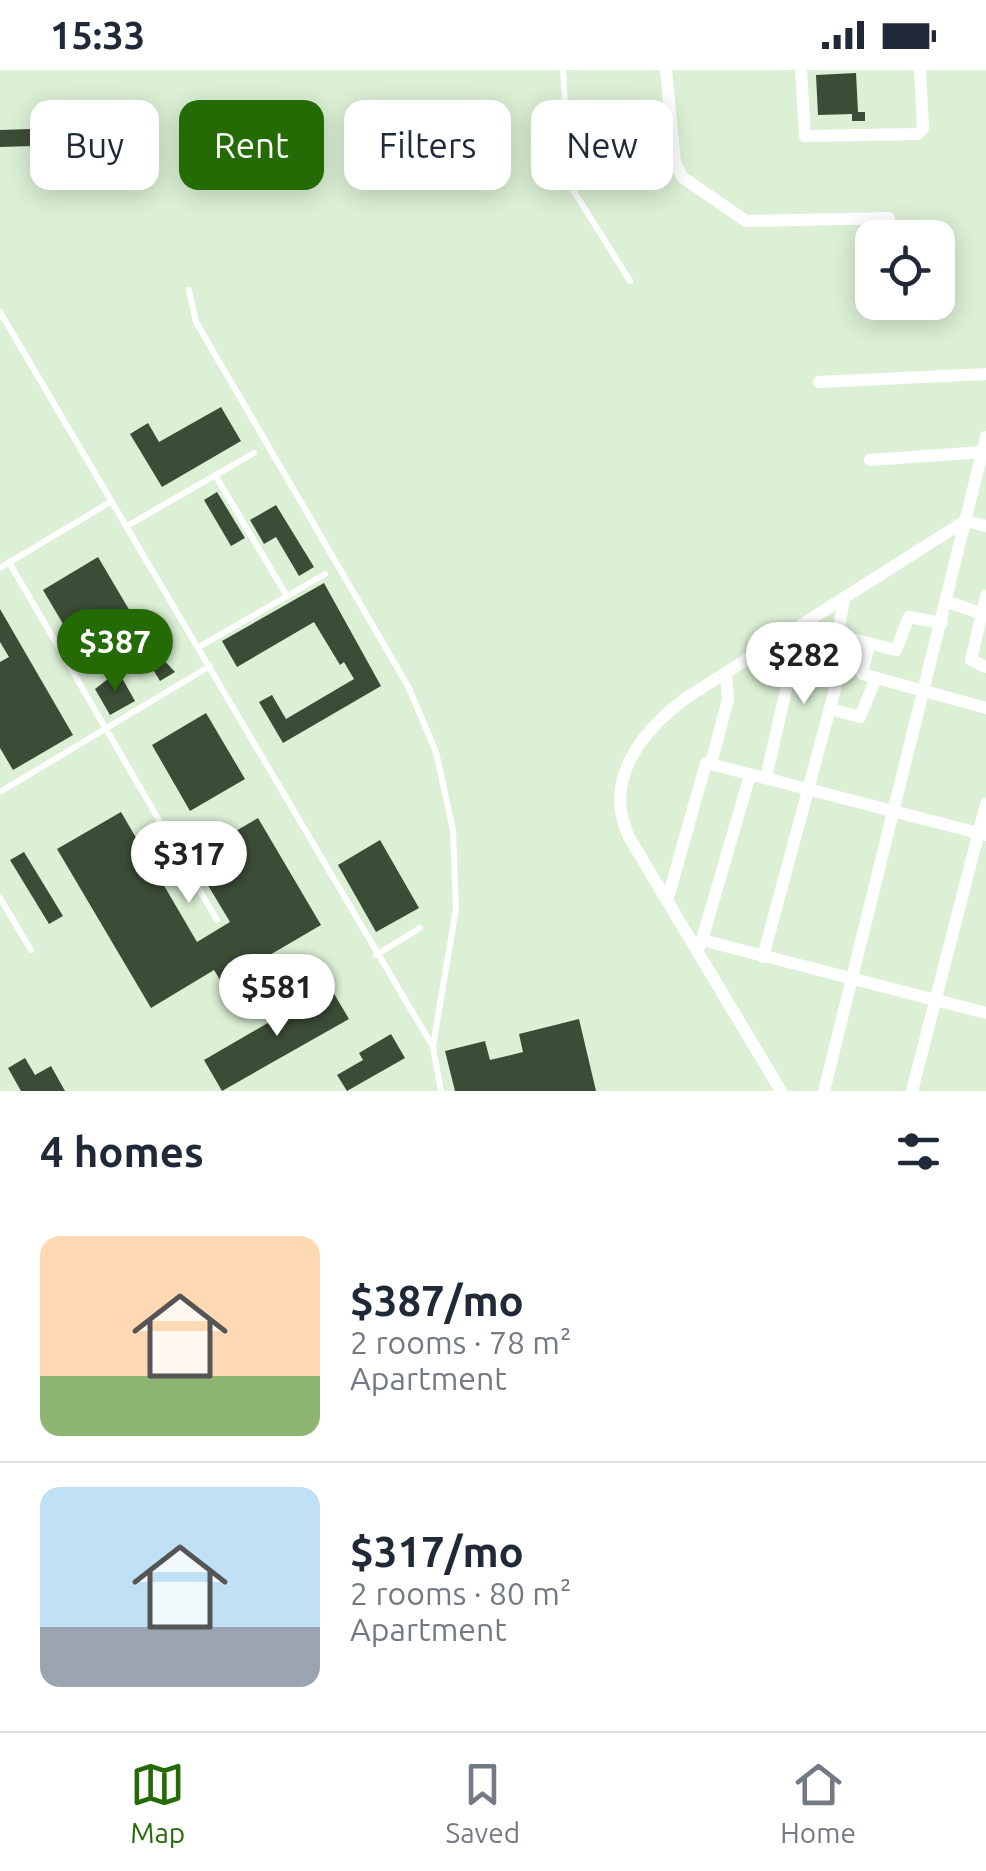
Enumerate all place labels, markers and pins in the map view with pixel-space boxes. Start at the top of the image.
pin: $387 [56,609,174,694]
pin: $282 [745,622,863,707]
pin: $317 [130,821,248,906]
pin: $581 [218,954,336,1039]

